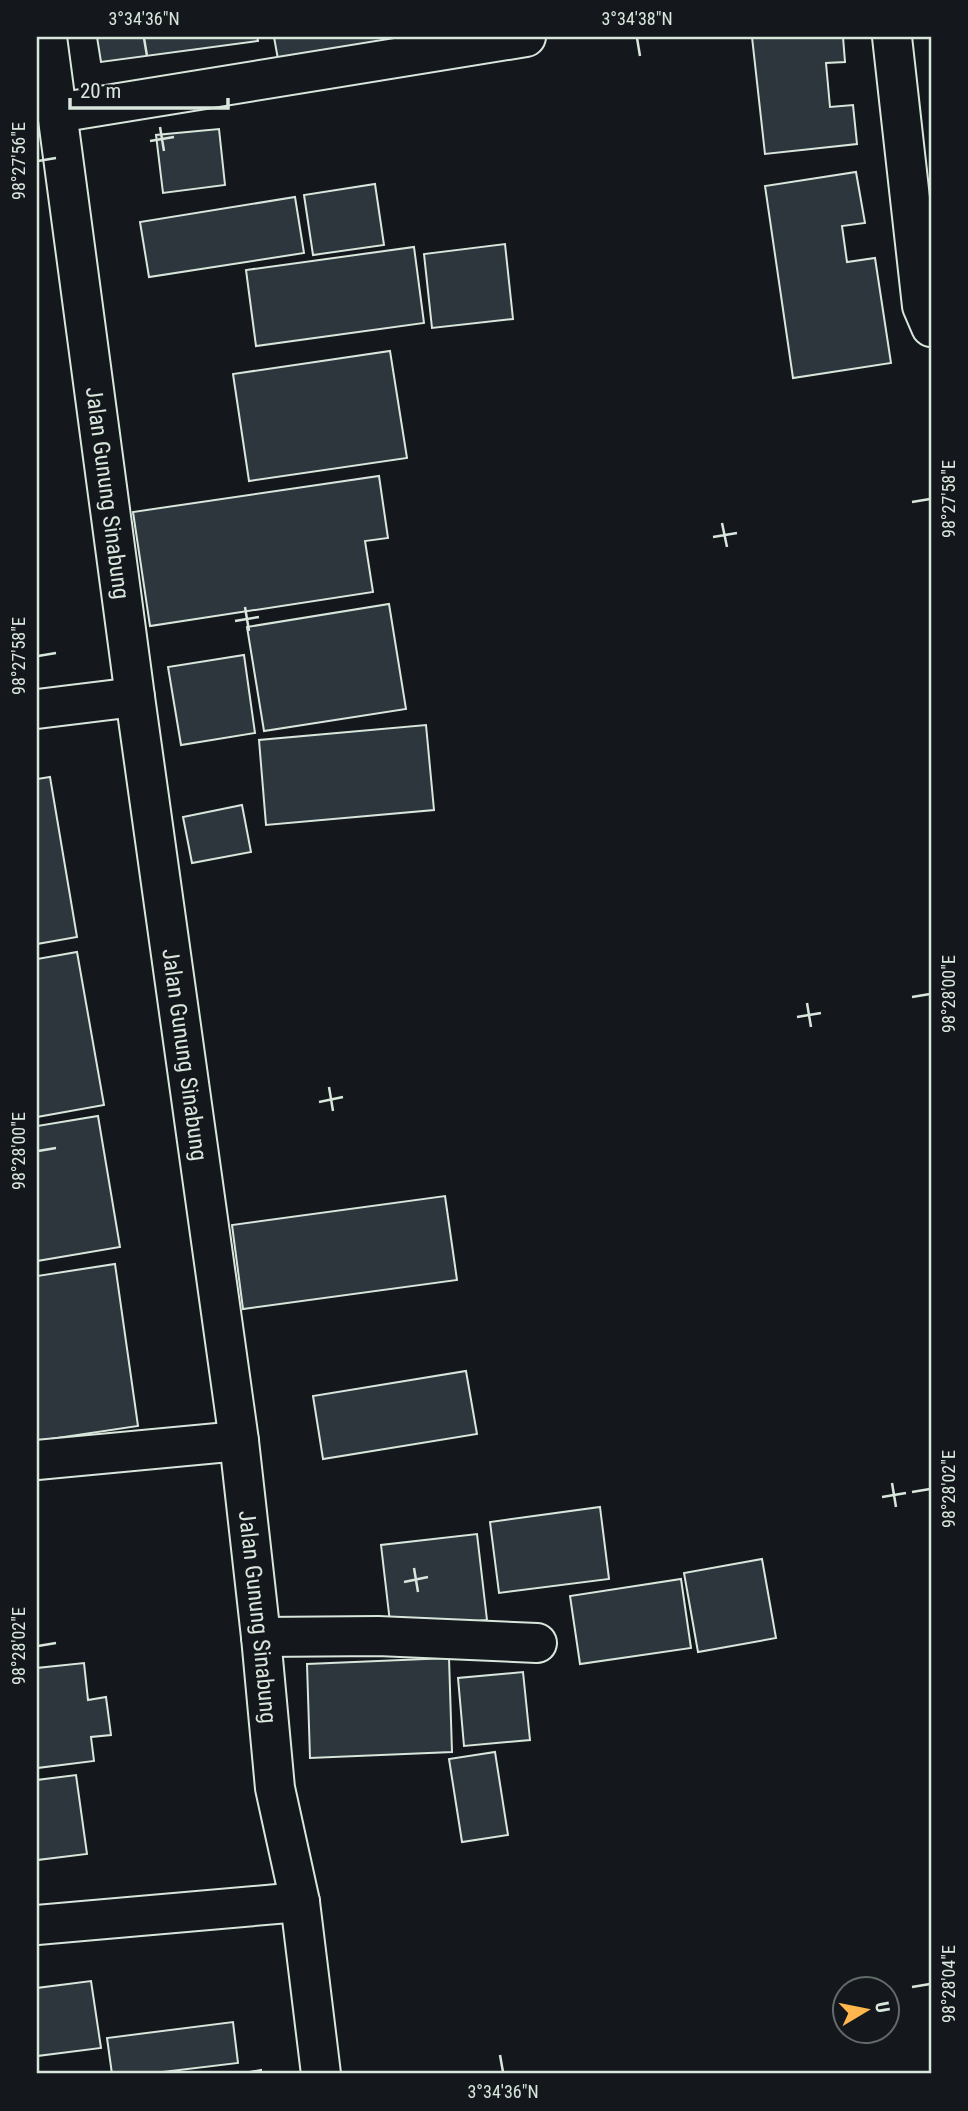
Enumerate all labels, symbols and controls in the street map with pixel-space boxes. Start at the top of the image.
text: 3°34'36"N [108,8,180,29]
text: 3°34'38"N [601,8,673,29]
scale bar [70,66,228,110]
text: 20 m [80,79,121,103]
text: 98°27'56"E [8,122,29,200]
street label: Jalan Gunung Sinabung [80,385,135,601]
text: 98°27'58"E [938,460,959,538]
text: 98°27'58"E [8,617,29,695]
street label: Jalan Gunung Sinabung [156,947,213,1163]
text: 98°28'00"E [938,955,959,1033]
text: 98°28'00"E [8,1112,29,1190]
text: 98°28'02"E [938,1450,959,1528]
street label: Jalan Gunung Sinabung [233,1509,282,1725]
text: 98°28'02"E [8,1607,29,1685]
text: 98°28'04"E [938,1945,959,2023]
north arrow [832,1974,902,2044]
text: U [870,2000,895,2014]
text: 3°34'36"N [467,2081,539,2102]

